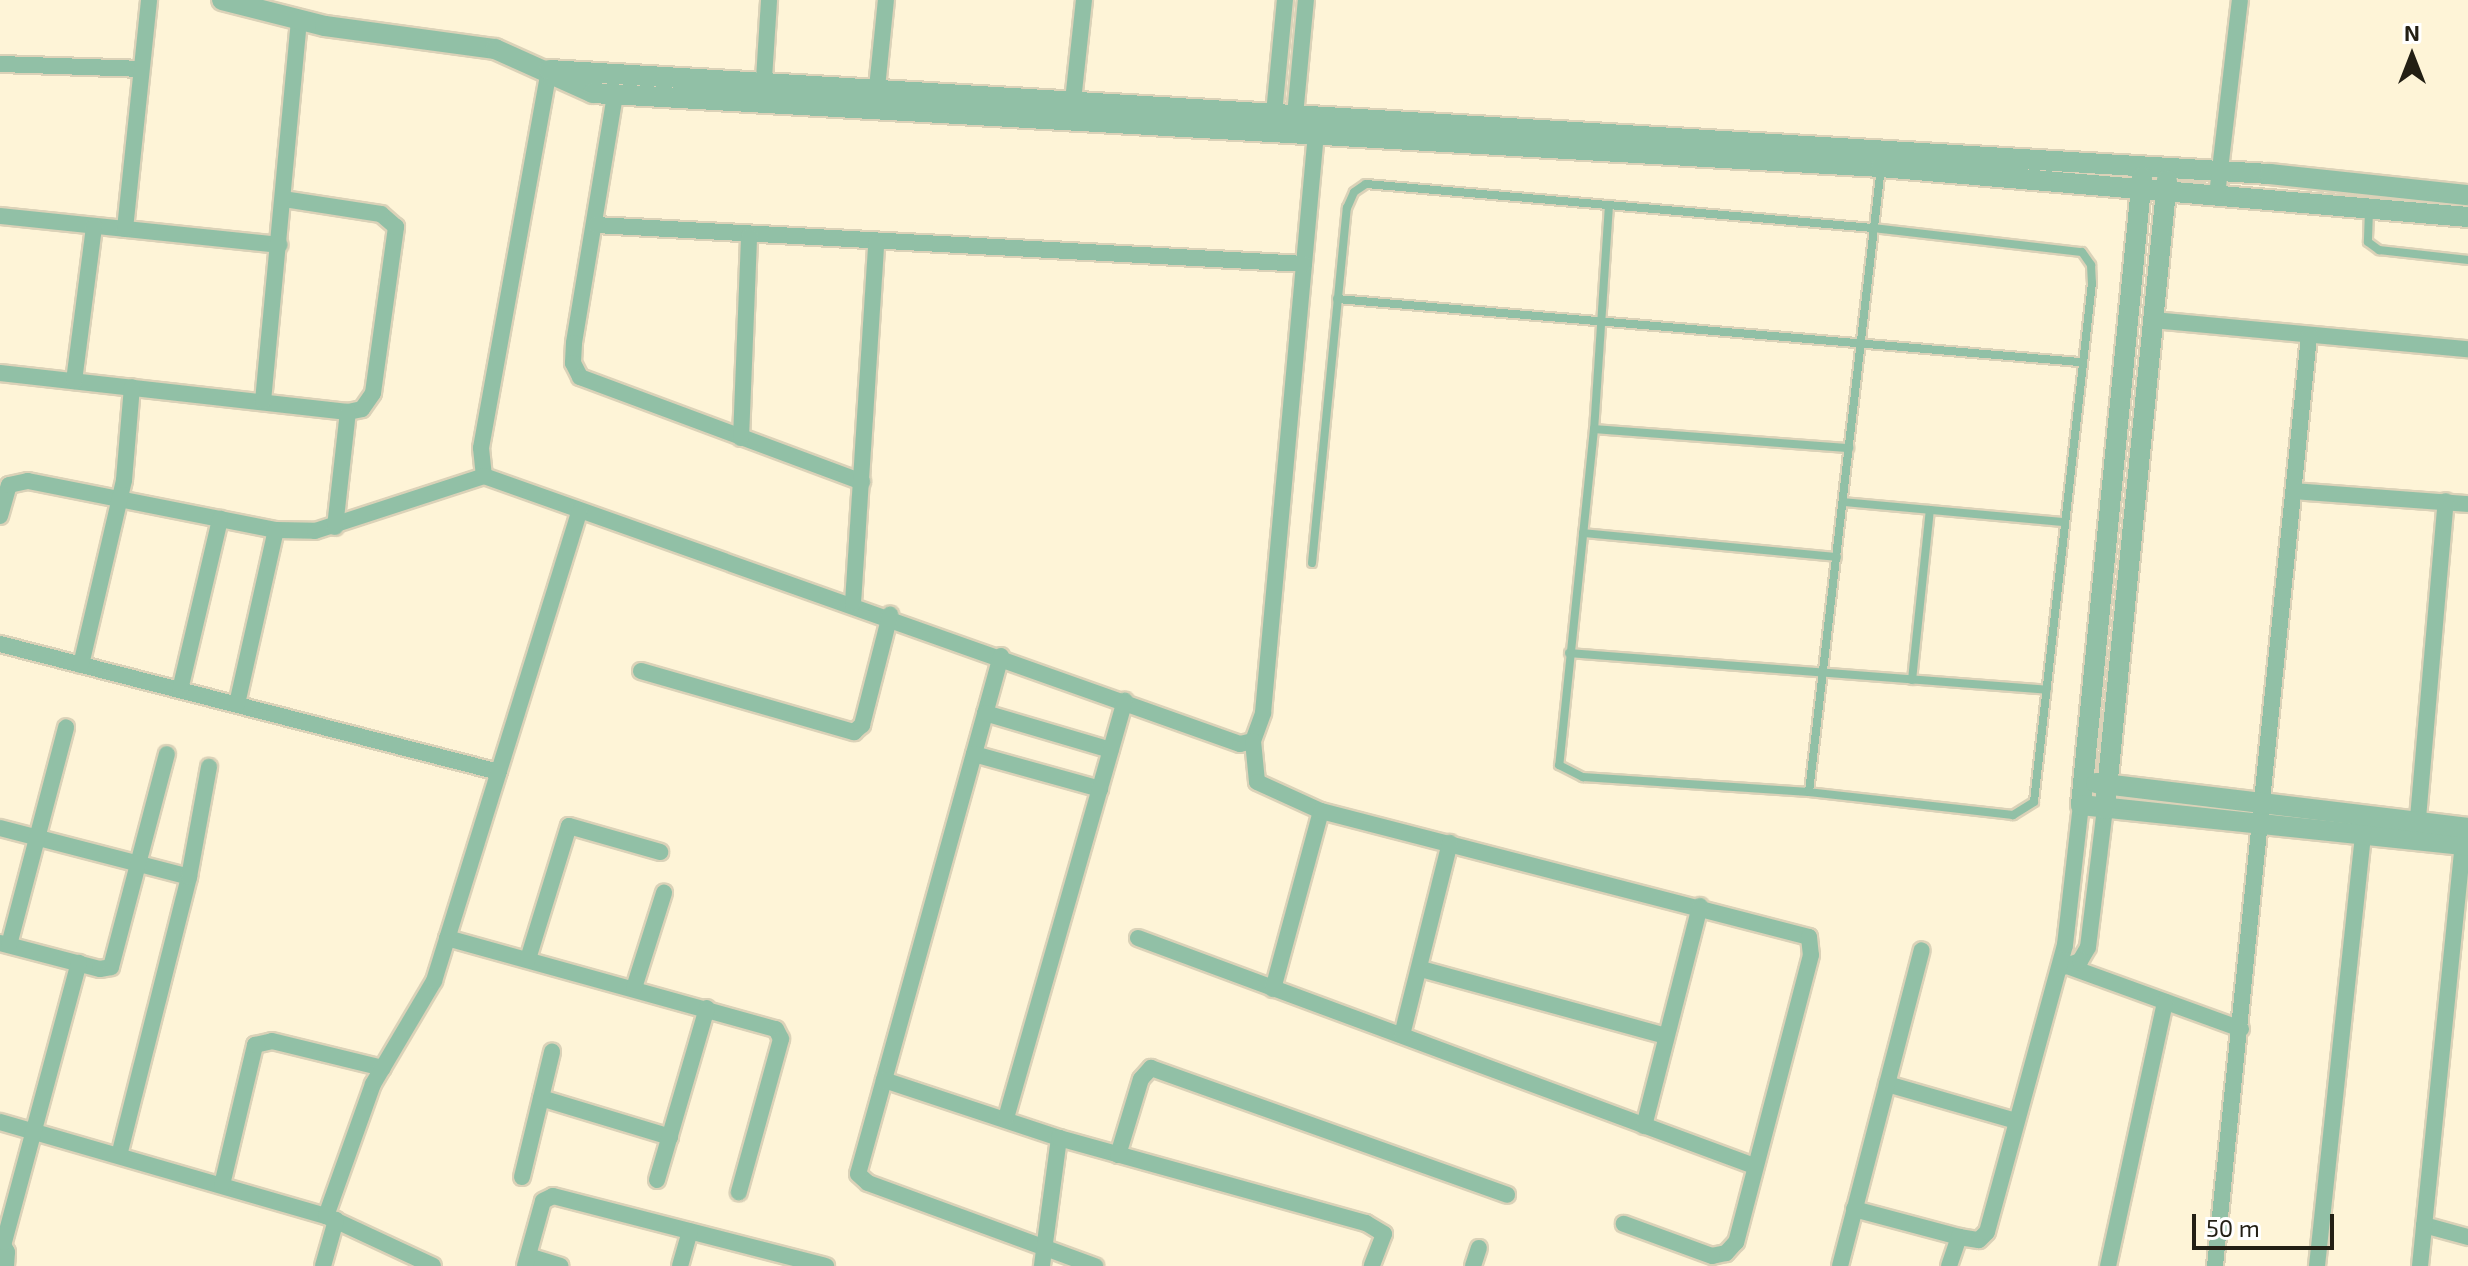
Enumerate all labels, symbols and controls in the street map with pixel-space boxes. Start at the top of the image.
north arrow [2372,16,2452,96]
text: N [2404,19,2420,45]
scale bar [2196,1198,2338,1248]
text: 50 m [2206,1213,2260,1242]

